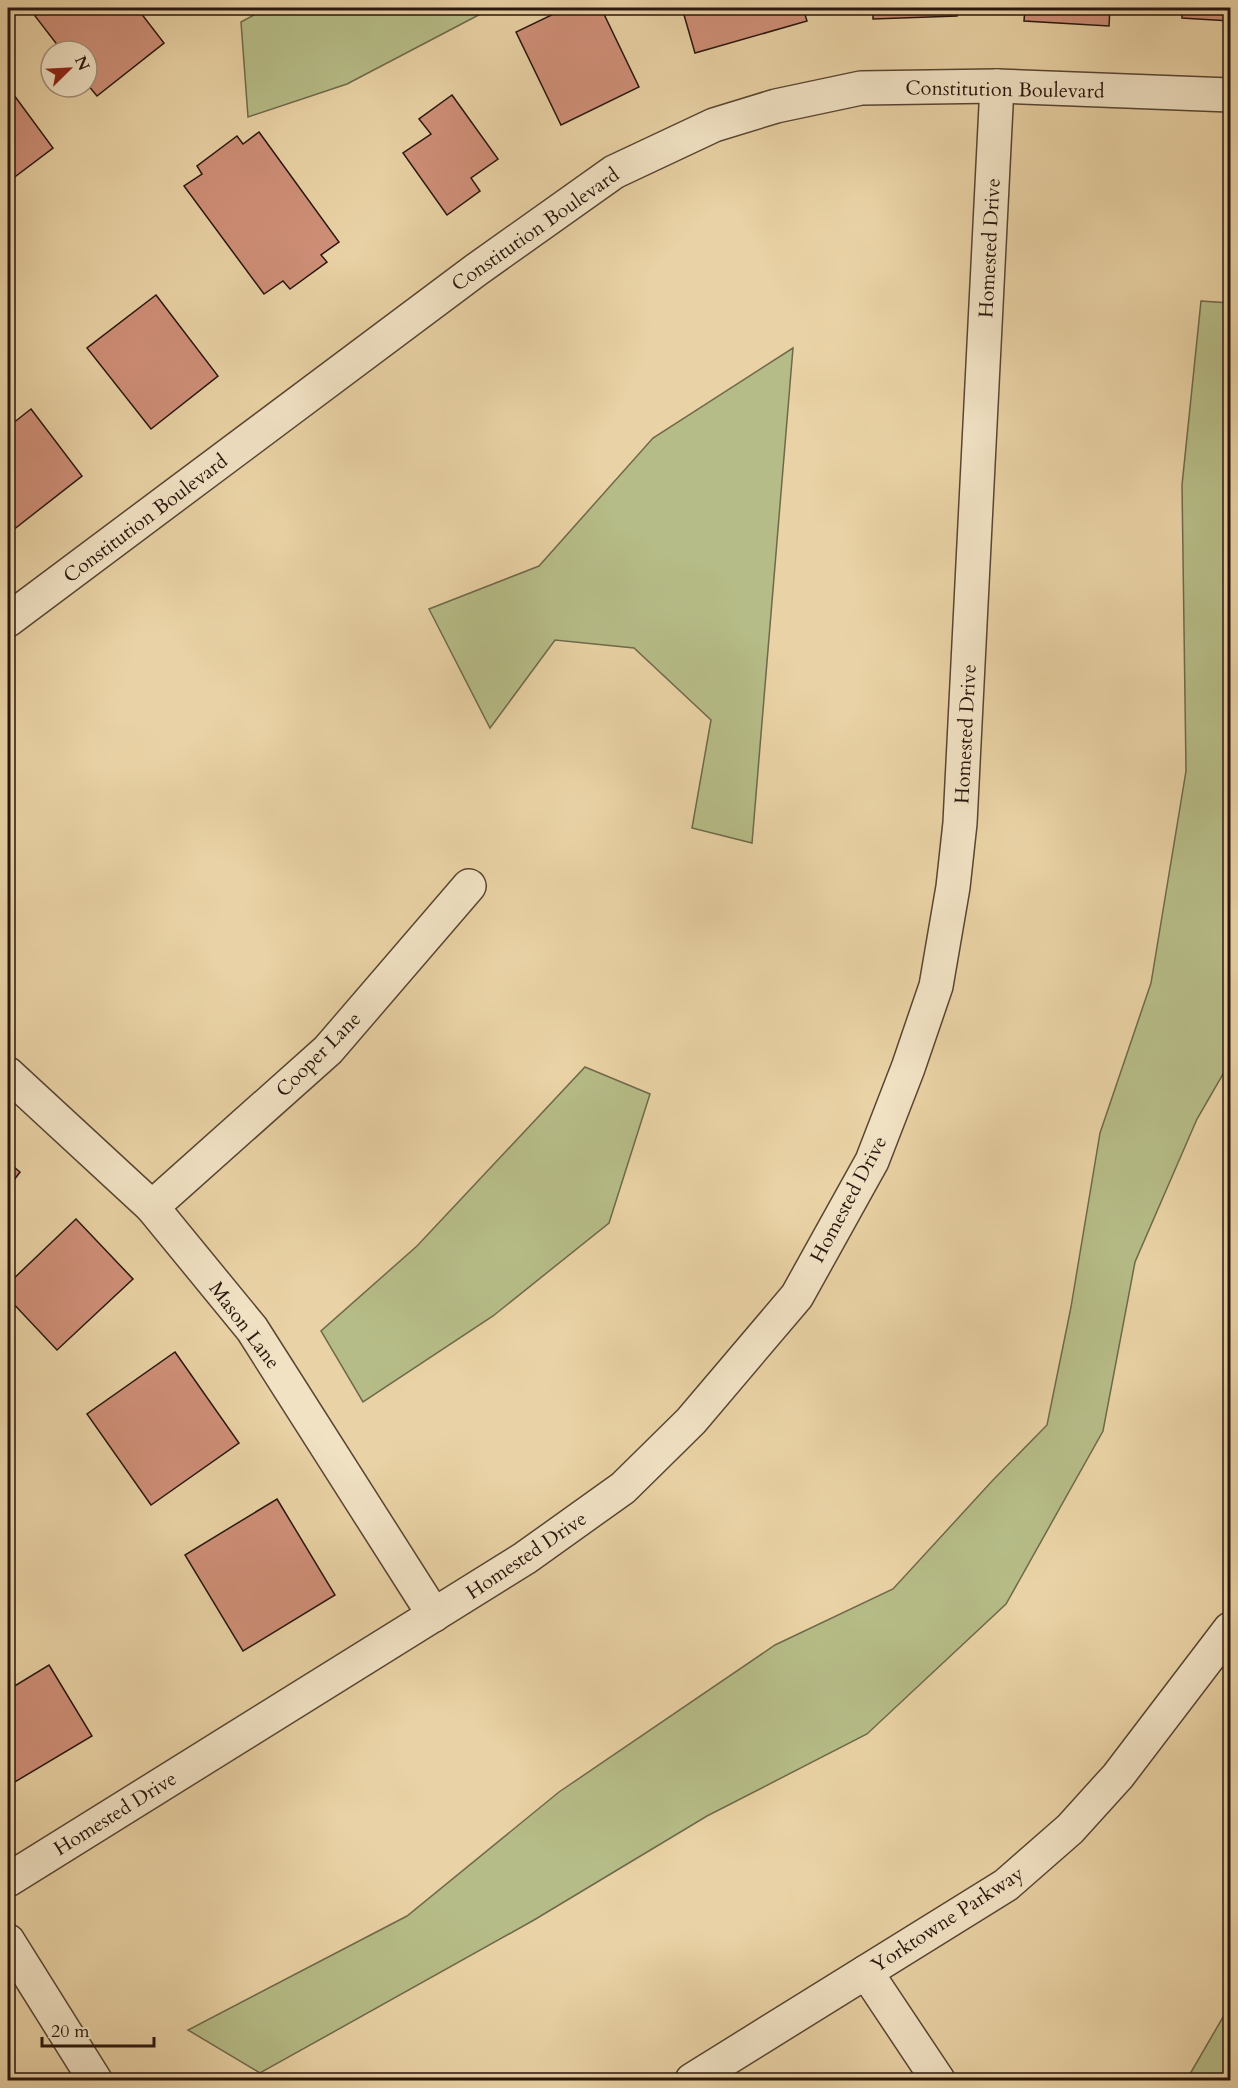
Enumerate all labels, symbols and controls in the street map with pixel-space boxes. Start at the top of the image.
north arrow [39,39,99,99]
text: N [69,52,95,74]
street label: Constitution Boulevard [905,74,1105,105]
street label: Constitution Boulevard [446,161,625,298]
street label: Homested Drive [972,177,1007,319]
street label: Constitution Boulevard [58,447,233,589]
street label: Homested Drive [948,663,983,805]
street label: Cooper Lane [270,1006,367,1103]
street label: Homested Drive [804,1131,893,1267]
street label: Mason Lane [203,1276,286,1375]
street label: Homested Drive [461,1505,592,1606]
street label: Homested Drive [49,1765,182,1862]
street label: Yorktowne Parkway [866,1860,1029,1979]
scale bar [42,2010,154,2048]
text: 20 m [51,2019,90,2044]

